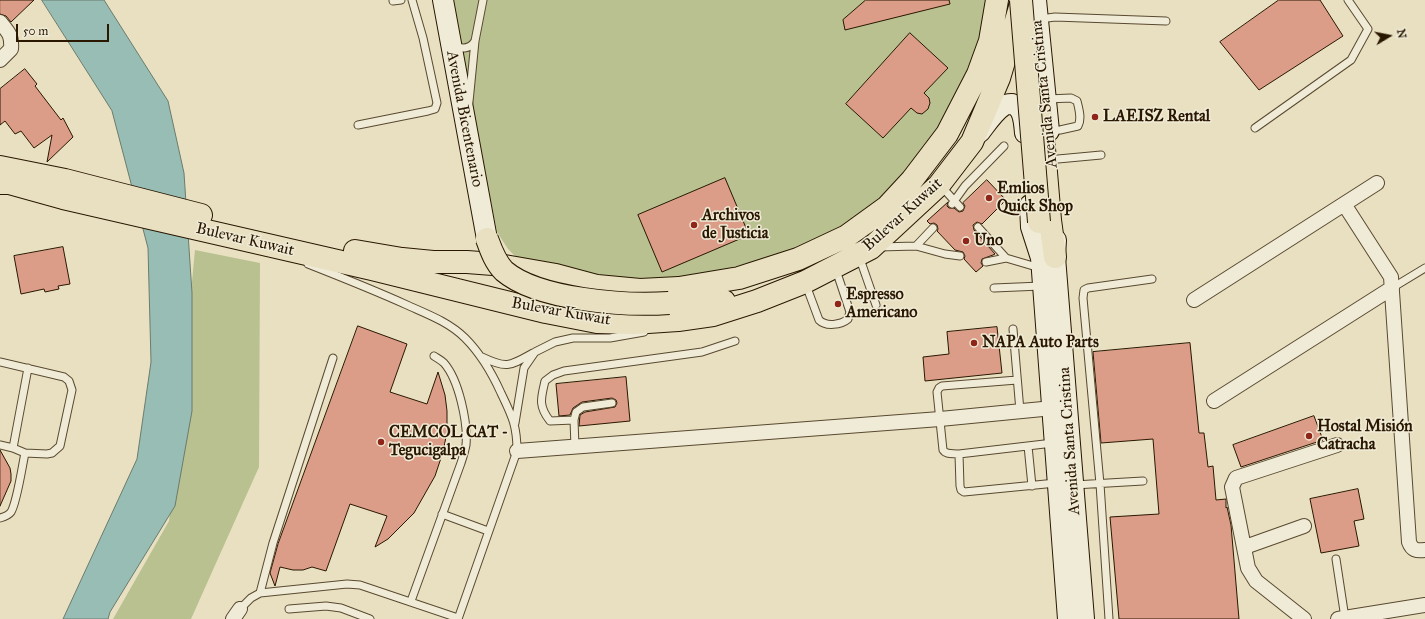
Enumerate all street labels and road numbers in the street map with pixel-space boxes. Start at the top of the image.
street label: Avenida Santa Cristina [1028,19,1062,169]
street label: Avenida Bicentenario [441,49,487,189]
street label: Bulevar Kuwait [859,174,947,256]
street label: Bulevar Kuwait [194,219,296,261]
street label: Bulevar Kuwait [510,294,612,330]
street label: Avenida Santa Cristina [1055,366,1085,516]

